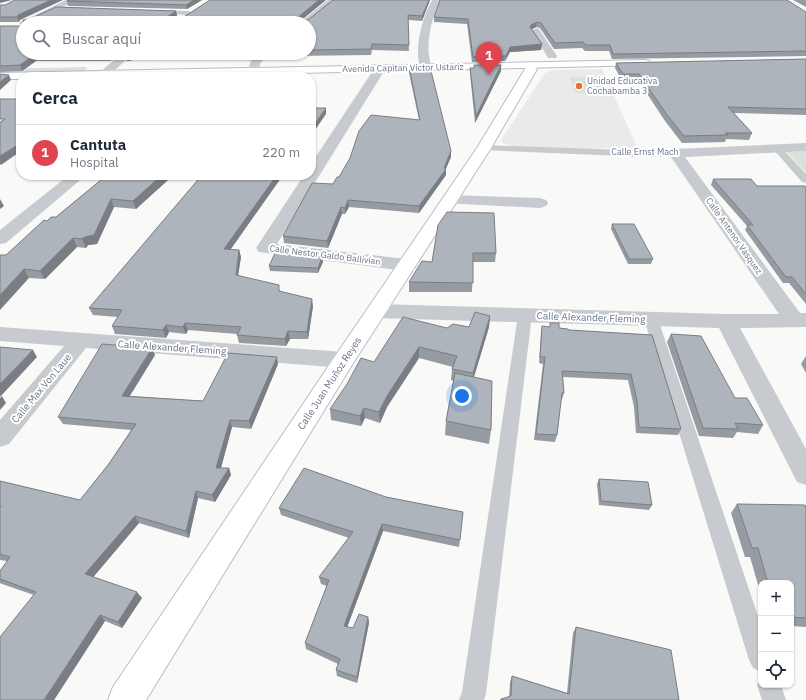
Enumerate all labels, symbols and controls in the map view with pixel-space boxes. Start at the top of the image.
search box [16,16,316,60]
icon: search [30,27,52,49]
text: Buscar aquí [62,29,141,48]
pin: 1 [476,42,502,75]
street label: Avenida Capitan Víctor Ustariz [342,61,464,74]
place label: Unidad Educativa Cochabamba 3 [587,75,657,96]
marker: Unidad Educativa Cochabamba 3 [574,81,584,91]
text: Cerca [32,87,78,109]
text: Cantuta [70,135,126,154]
text: 1 [41,144,49,161]
text: 220 m [262,144,300,161]
street label: Calle Ernst Mach [611,146,679,157]
text: Hospital [70,154,119,171]
street label: Calle Antenor Vasquez [704,195,765,276]
street label: Calle Nestor Galdo Ballivían [269,242,381,267]
street label: Calle Alexander Fleming [536,309,646,326]
street label: Calle Juan Muñoz Reyes [295,334,364,432]
street label: Calle Alexander Fleming [117,337,227,358]
street label: Calle Max Von Laue [9,351,75,426]
your location [452,386,472,406]
map controls [758,580,794,688]
button: + [758,580,794,616]
button: − [758,616,794,652]
button: locate [758,652,794,688]

